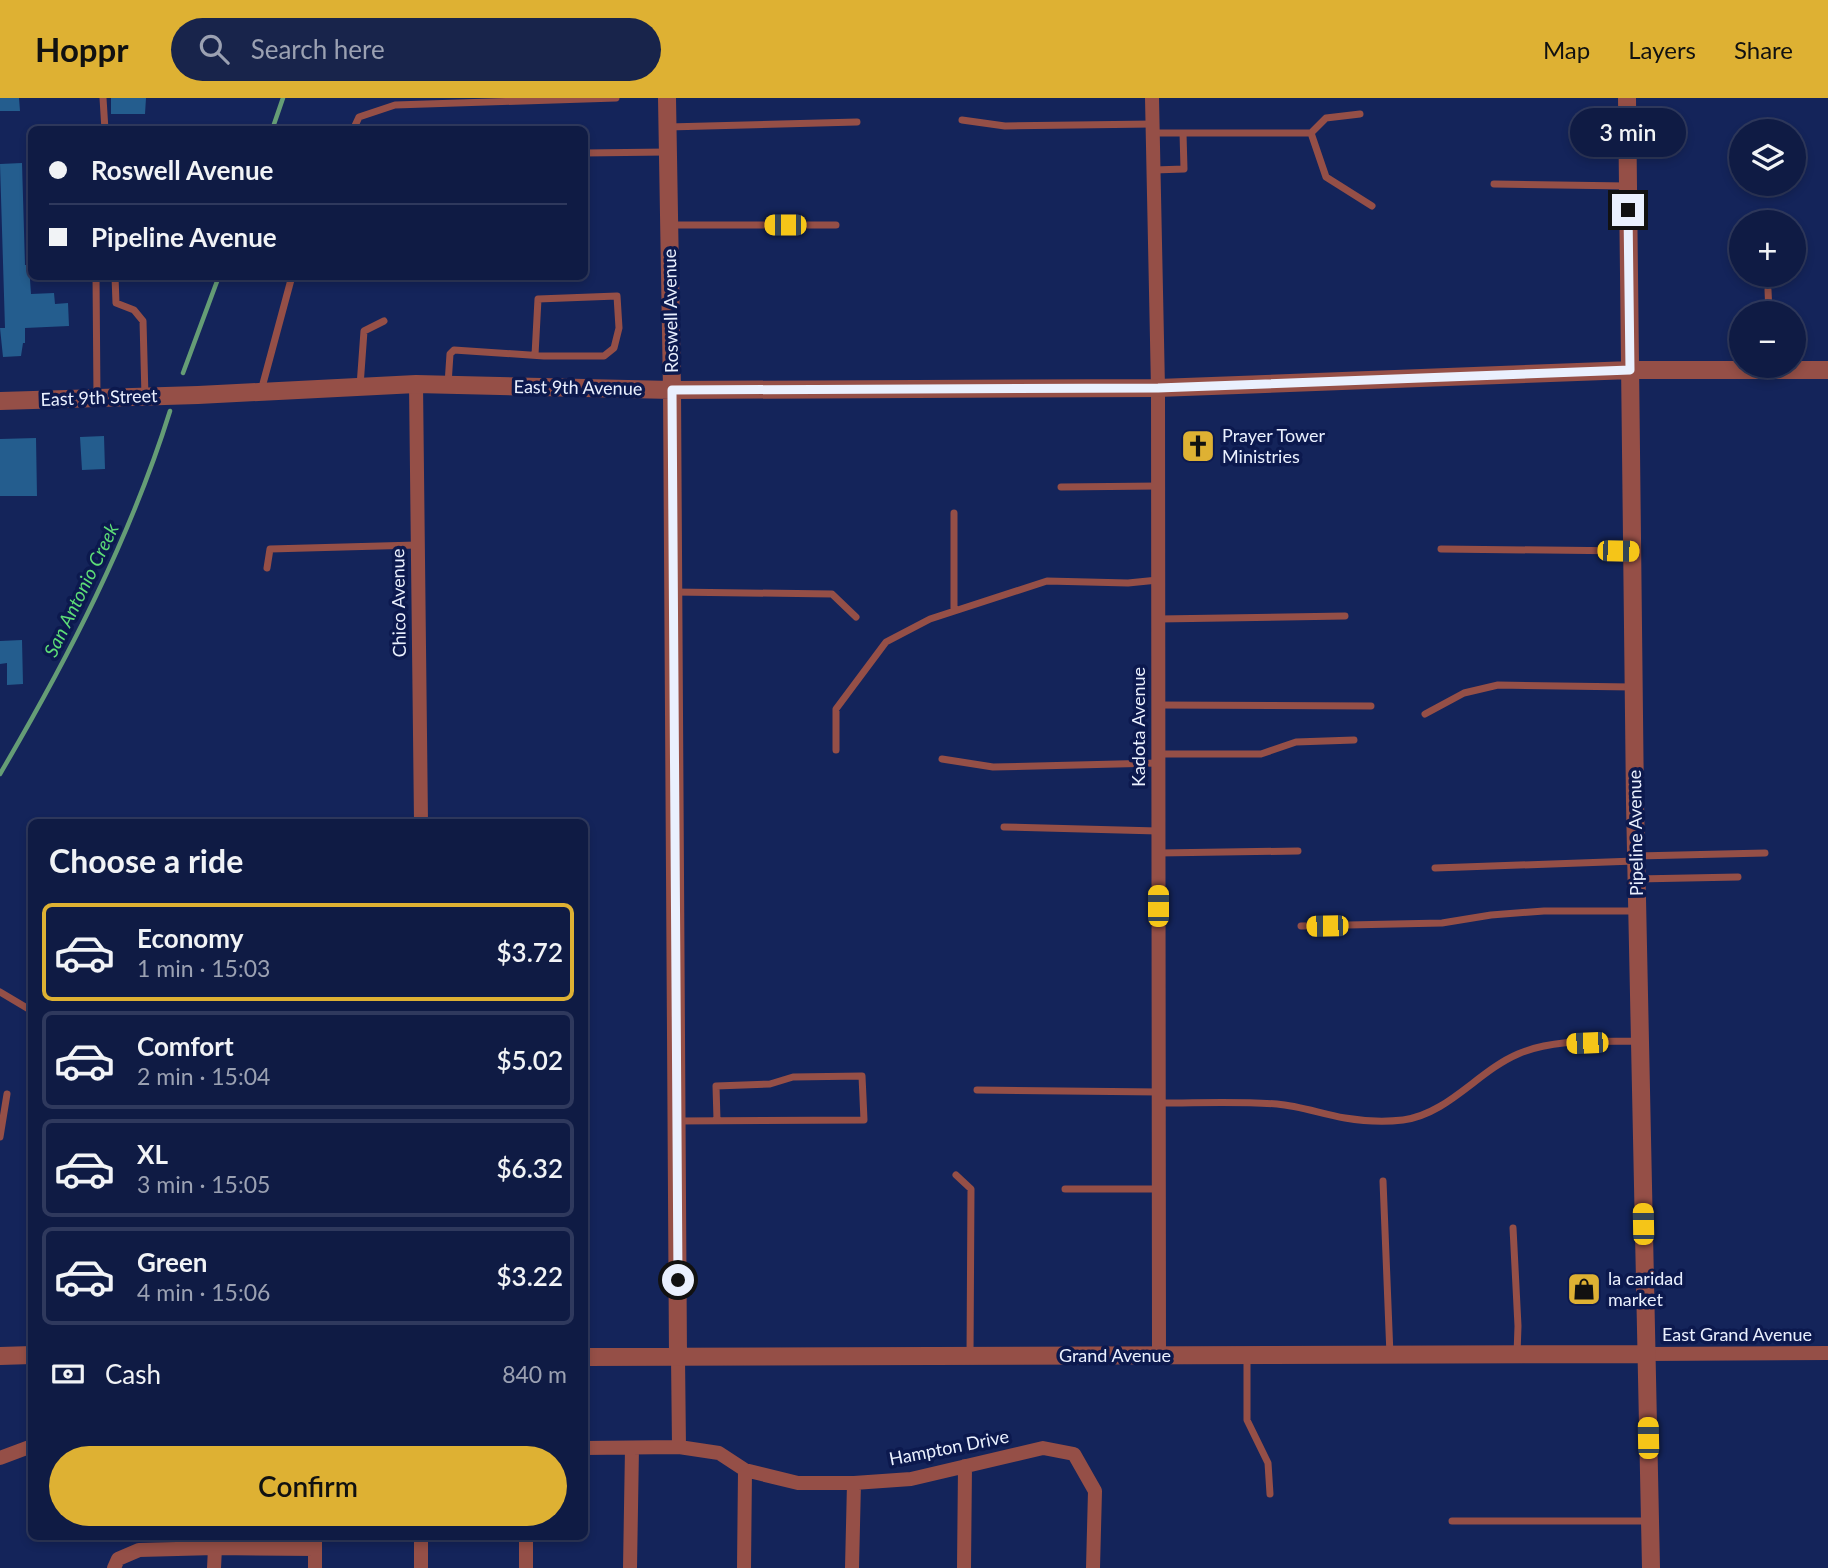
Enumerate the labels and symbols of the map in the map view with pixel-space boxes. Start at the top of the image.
callout: 3 min [1570,108,1686,158]
route end [1612,194,1644,226]
car [765,215,807,236]
street label: Roswell Avenue [658,249,682,373]
street label: East 9th Avenue [514,375,643,399]
street label: East 9th Street [40,384,158,410]
place label: Prayer Tower Ministries [1222,424,1326,467]
church icon: Prayer Tower Ministries [1179,427,1217,465]
water label: San Antonio Creek [38,518,123,660]
car [1597,540,1640,562]
street label: Chico Avenue [386,549,410,658]
street label: Kadota Avenue [1127,667,1149,787]
street label: Pipeline Avenue [1623,770,1647,896]
car [1148,885,1169,927]
car [1306,915,1349,937]
car [1566,1032,1609,1054]
car [1633,1203,1654,1245]
route start [662,1264,694,1296]
place label: la caridad market [1608,1267,1683,1310]
shop icon: la caridad market [1565,1270,1603,1308]
street label: East Grand Avenue [1662,1323,1812,1345]
street label: Grand Avenue [1059,1344,1171,1366]
car [1638,1417,1659,1459]
street label: Hampton Drive [887,1425,1010,1469]

